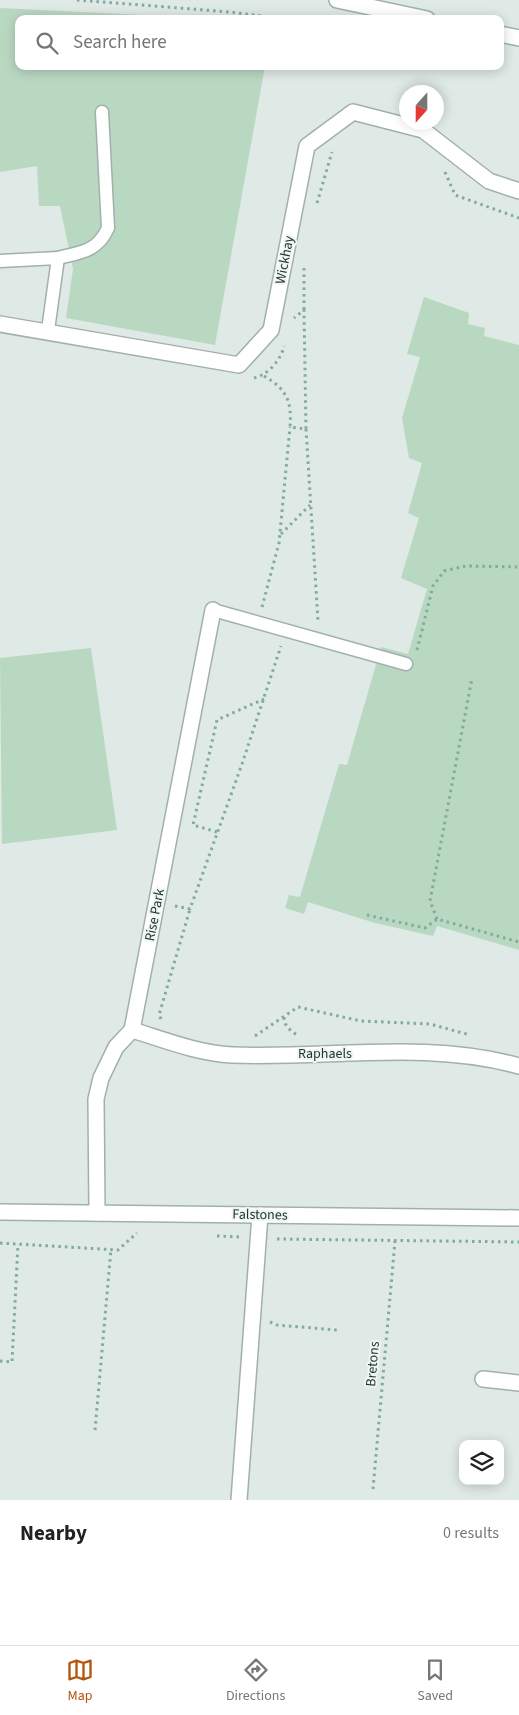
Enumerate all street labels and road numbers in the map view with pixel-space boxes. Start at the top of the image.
street label: Wickhay [271,234,300,286]
street label: Rise Park [140,887,170,943]
street label: Raphaels [298,1044,352,1064]
street label: Falstones [232,1205,288,1225]
street label: Bretons [361,1340,385,1387]

